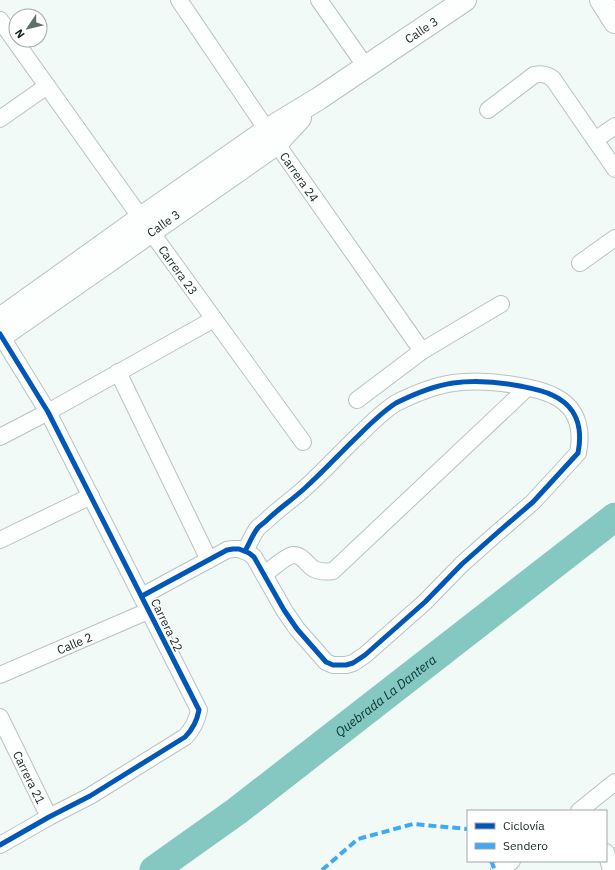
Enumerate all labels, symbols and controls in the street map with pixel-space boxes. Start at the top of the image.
north arrow [8,8,48,48]
street label: Calle 3 [401,13,441,46]
text: N [12,26,28,41]
street label: Carrera 24 [277,149,322,204]
street label: Calle 3 [144,206,183,240]
street label: Carrera 23 [156,242,201,297]
street label: Carrera 22 [148,596,186,654]
street label: Calle 2 [54,629,94,657]
water label: Quebrada La Dantera [331,651,440,740]
street label: Carrera 21 [10,748,49,806]
legend [467,810,607,862]
text: Ciclovía [503,818,545,833]
text: Sendero [503,838,548,853]

